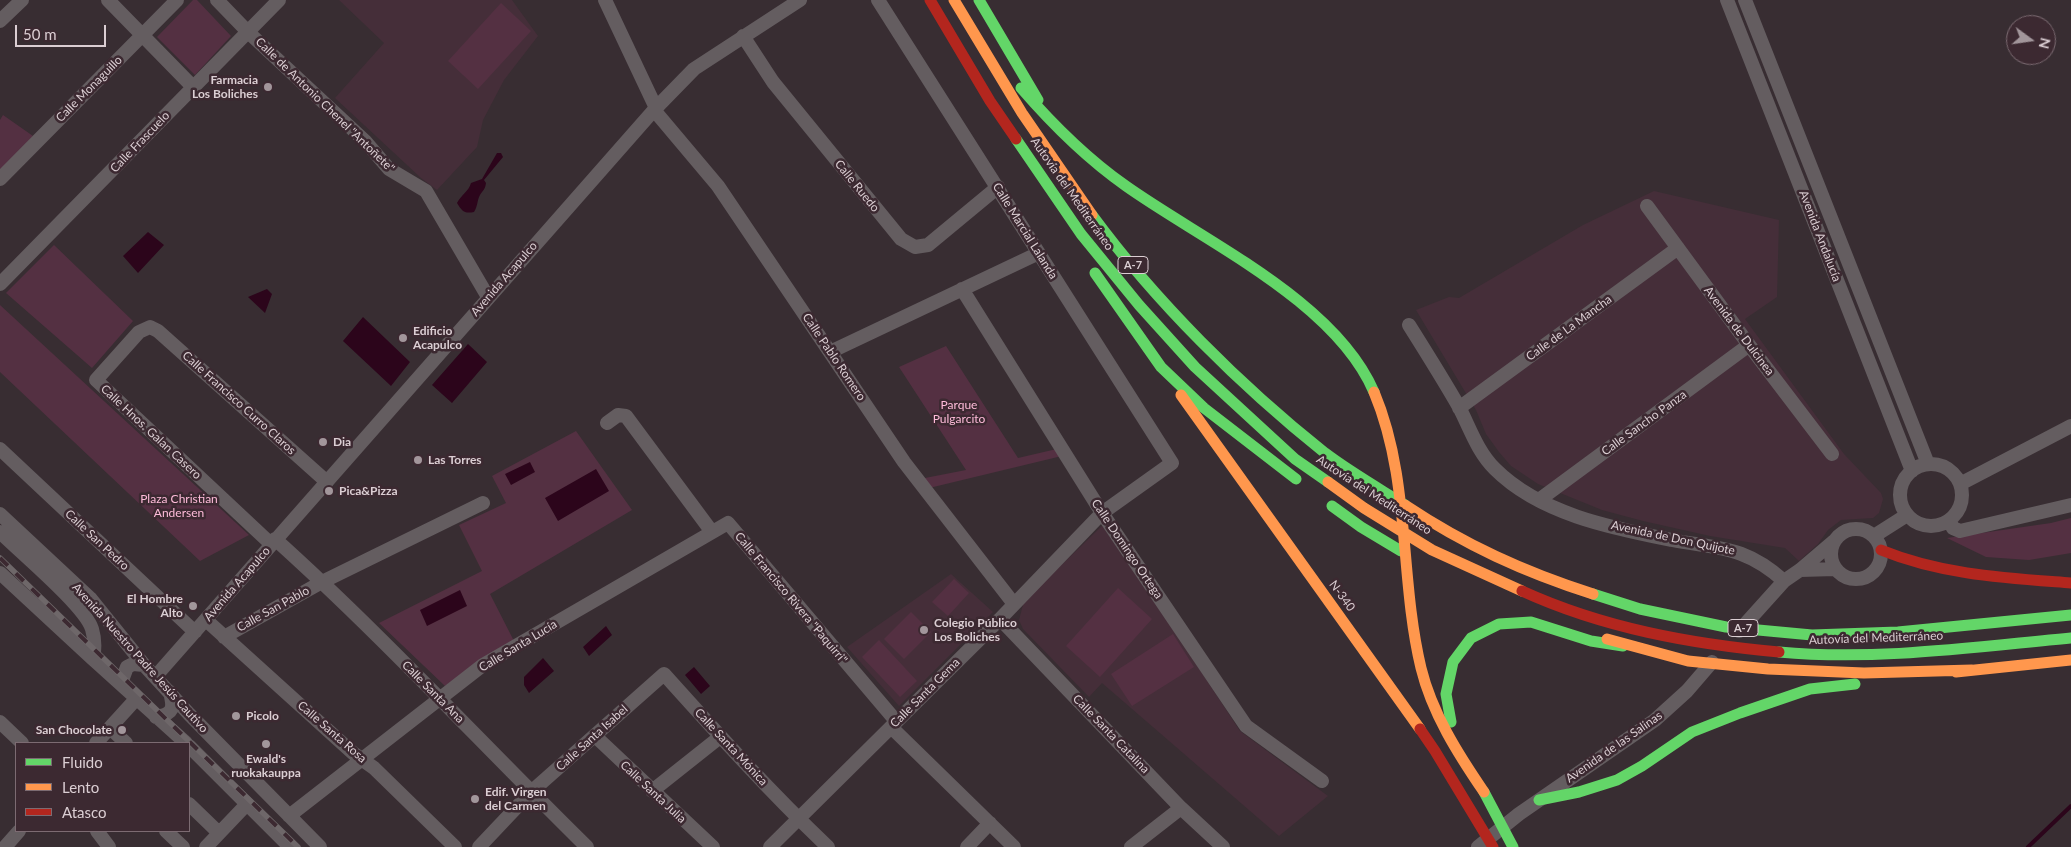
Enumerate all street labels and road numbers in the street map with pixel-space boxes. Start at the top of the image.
street label: Calle de Antonio Chenel "Antoñete" [252,35,398,175]
street label: Calle Monaguillo [53,53,125,125]
street label: Calle Frascuelo [107,109,173,175]
street label: Autovía del Mediterráneo [1028,135,1116,253]
street label: Calle Ruedo [832,157,882,215]
street label: Calle Marcial Lalanda [990,180,1060,282]
street label: Avenida Andalucía [1796,188,1844,284]
street label: Avenida Acapulco [468,239,540,319]
road number: A-7 [1118,256,1148,274]
street label: Avenida de Dulcinea [1701,284,1777,378]
street label: Calle de La Mancha [1523,292,1615,364]
street label: Calle Pablo Romero [799,310,869,404]
street label: Calle Francisco Curro Claros [179,348,299,458]
street label: Calle Hnos. Galan Casero [98,382,204,482]
street label: Calle Sancho Panza [1599,387,1689,459]
street label: Autovía del Mediterráneo [1314,452,1434,538]
street label: Calle Domingo Ortega [1088,496,1166,602]
street label: Calle San Pedro [62,507,132,573]
street label: Avenida de Don Quijote [1610,518,1736,558]
street label: Calle Francisco Rivera "Paquirri" [732,529,850,667]
street label: Avenida Acapulco [201,544,273,624]
street label: N-340 [1326,578,1358,614]
street label: Avenida Nuestro Padre Jesús Cautivo [69,580,211,736]
street label: Calle San Pablo [234,583,312,635]
street label: Calle Santa Lucía [476,617,560,675]
road number: A-7 [1728,620,1758,636]
street label: Autovía del Mediterráneo [1808,628,1944,648]
street label: Calle Santa Gema [887,655,963,731]
street label: Calle Santa Ana [399,658,467,726]
street label: Calle Santa Catalina [1070,692,1152,776]
street label: Calle Santa Rosa [295,698,369,766]
street label: Calle Santa Isabel [553,702,631,774]
street label: Calle Santa Mónica [691,705,771,789]
street label: Avenida de las Salinas [1563,708,1665,786]
street label: Calle Santa Julia [617,758,689,826]

